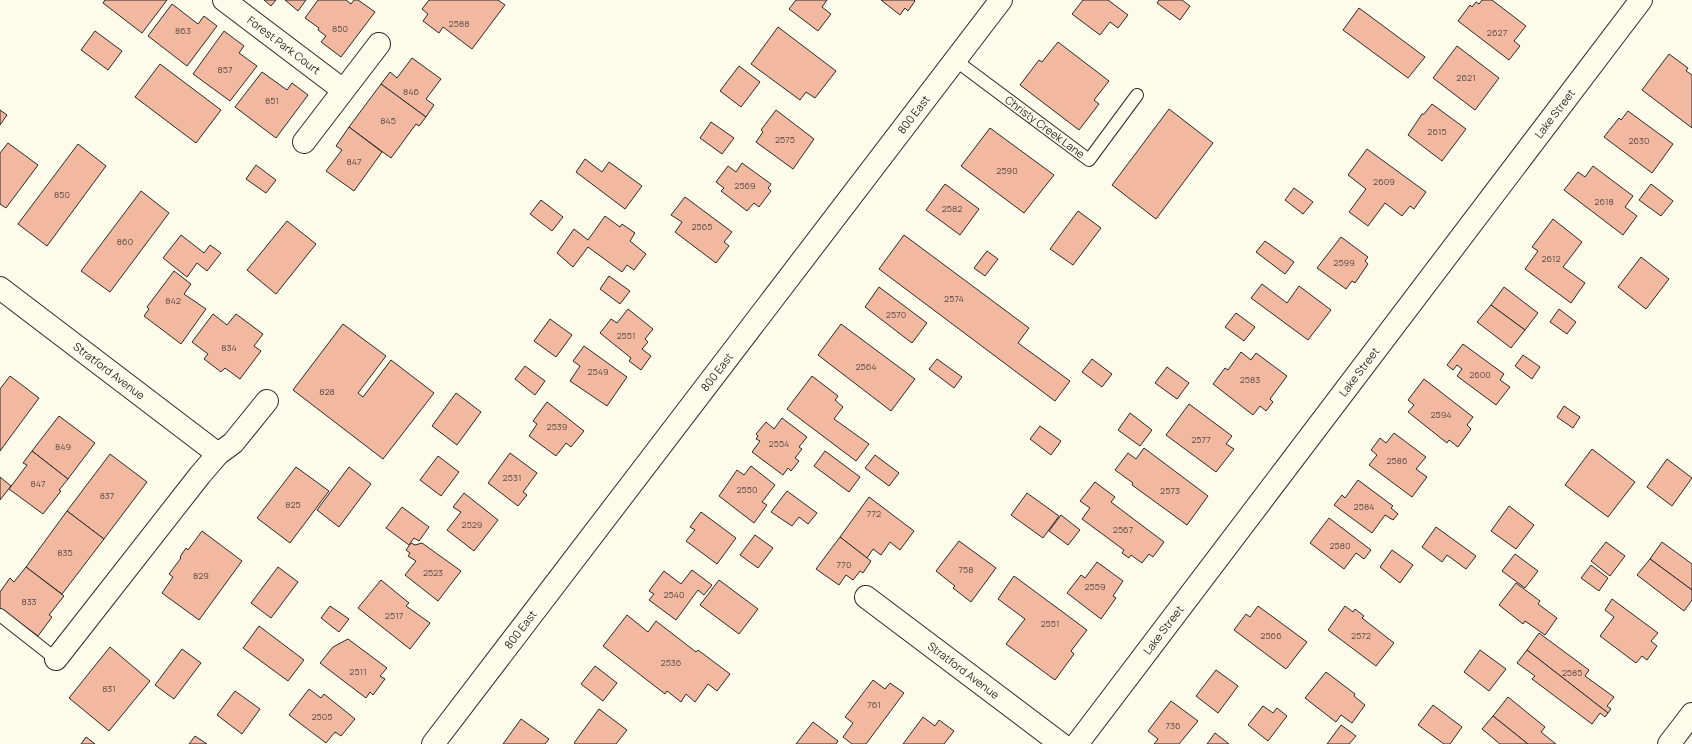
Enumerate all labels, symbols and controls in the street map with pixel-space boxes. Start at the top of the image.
street label: Forest Park Court [244,12,324,77]
house number: 2588 [449,17,469,30]
house number: 850 [332,22,348,35]
house number: 863 [175,24,191,37]
house number: 2627 [1487,26,1508,39]
house number: 857 [218,63,233,76]
house number: 2621 [1456,71,1476,84]
house number: 846 [403,85,419,98]
street label: Lake Street [1531,86,1578,141]
street label: 800 East [894,92,933,136]
street label: Christy Creek Lane [1002,92,1088,162]
house number: 851 [265,94,279,107]
house number: 845 [380,114,396,127]
house number: 2615 [1427,125,1447,138]
house number: 2575 [775,133,795,146]
house number: 2630 [1628,134,1650,147]
house number: 847 [346,155,362,168]
house number: 2590 [996,164,1018,177]
house number: 2609 [1373,175,1395,188]
house number: 2569 [734,179,756,192]
house number: 850 [54,188,70,201]
house number: 2618 [1594,195,1614,208]
house number: 2582 [942,202,962,215]
house number: 2565 [691,220,713,233]
house number: 860 [117,235,133,248]
house number: 2612 [1541,252,1561,265]
house number: 2599 [1333,256,1355,269]
house number: 2574 [944,292,964,305]
house number: 842 [165,294,181,307]
house number: 2570 [886,308,906,321]
house number: 2551 [616,329,636,342]
street label: Stratford Avenue [71,339,148,403]
house number: 834 [221,341,237,354]
street label: Lake Street [1335,344,1382,399]
street label: 800 East [697,349,736,394]
house number: 2564 [855,360,877,373]
house number: 2549 [587,365,609,378]
house number: 2600 [1469,368,1491,381]
house number: 2583 [1240,373,1260,386]
house number: 828 [319,385,335,398]
house number: 2594 [1430,408,1452,421]
house number: 2539 [547,420,567,433]
house number: 2577 [1191,433,1211,446]
house number: 2554 [769,437,789,450]
house number: 849 [55,440,71,453]
house number: 2586 [1386,454,1408,467]
house number: 2531 [503,471,521,484]
house number: 847 [30,477,46,490]
house number: 2550 [736,483,758,496]
house number: 2573 [1160,484,1180,497]
house number: 837 [100,489,115,502]
house number: 825 [285,498,301,511]
house number: 2584 [1354,500,1374,513]
house number: 772 [867,507,881,520]
house number: 2529 [462,518,482,531]
house number: 2567 [1113,523,1134,536]
house number: 2580 [1329,539,1351,552]
house number: 835 [57,546,73,559]
house number: 770 [837,558,851,571]
house number: 758 [959,563,973,576]
house number: 2523 [423,566,443,579]
house number: 829 [193,569,209,582]
house number: 2559 [1084,580,1106,593]
house number: 2540 [663,588,685,601]
house number: 833 [21,595,37,608]
street label: Lake Street [1139,602,1187,657]
street label: 800 East [500,607,539,652]
house number: 2517 [385,609,404,622]
house number: 2551 [1040,617,1060,630]
house number: 2566 [1260,629,1282,642]
house number: 2572 [1351,629,1371,642]
street label: Stratford Avenue [925,638,1003,702]
house number: 2536 [661,656,682,669]
house number: 2511 [349,665,367,678]
house number: 2585 [1562,666,1582,679]
house number: 831 [102,682,116,695]
house number: 761 [867,698,881,711]
house number: 2505 [311,710,333,723]
house number: 736 [1165,719,1181,732]

